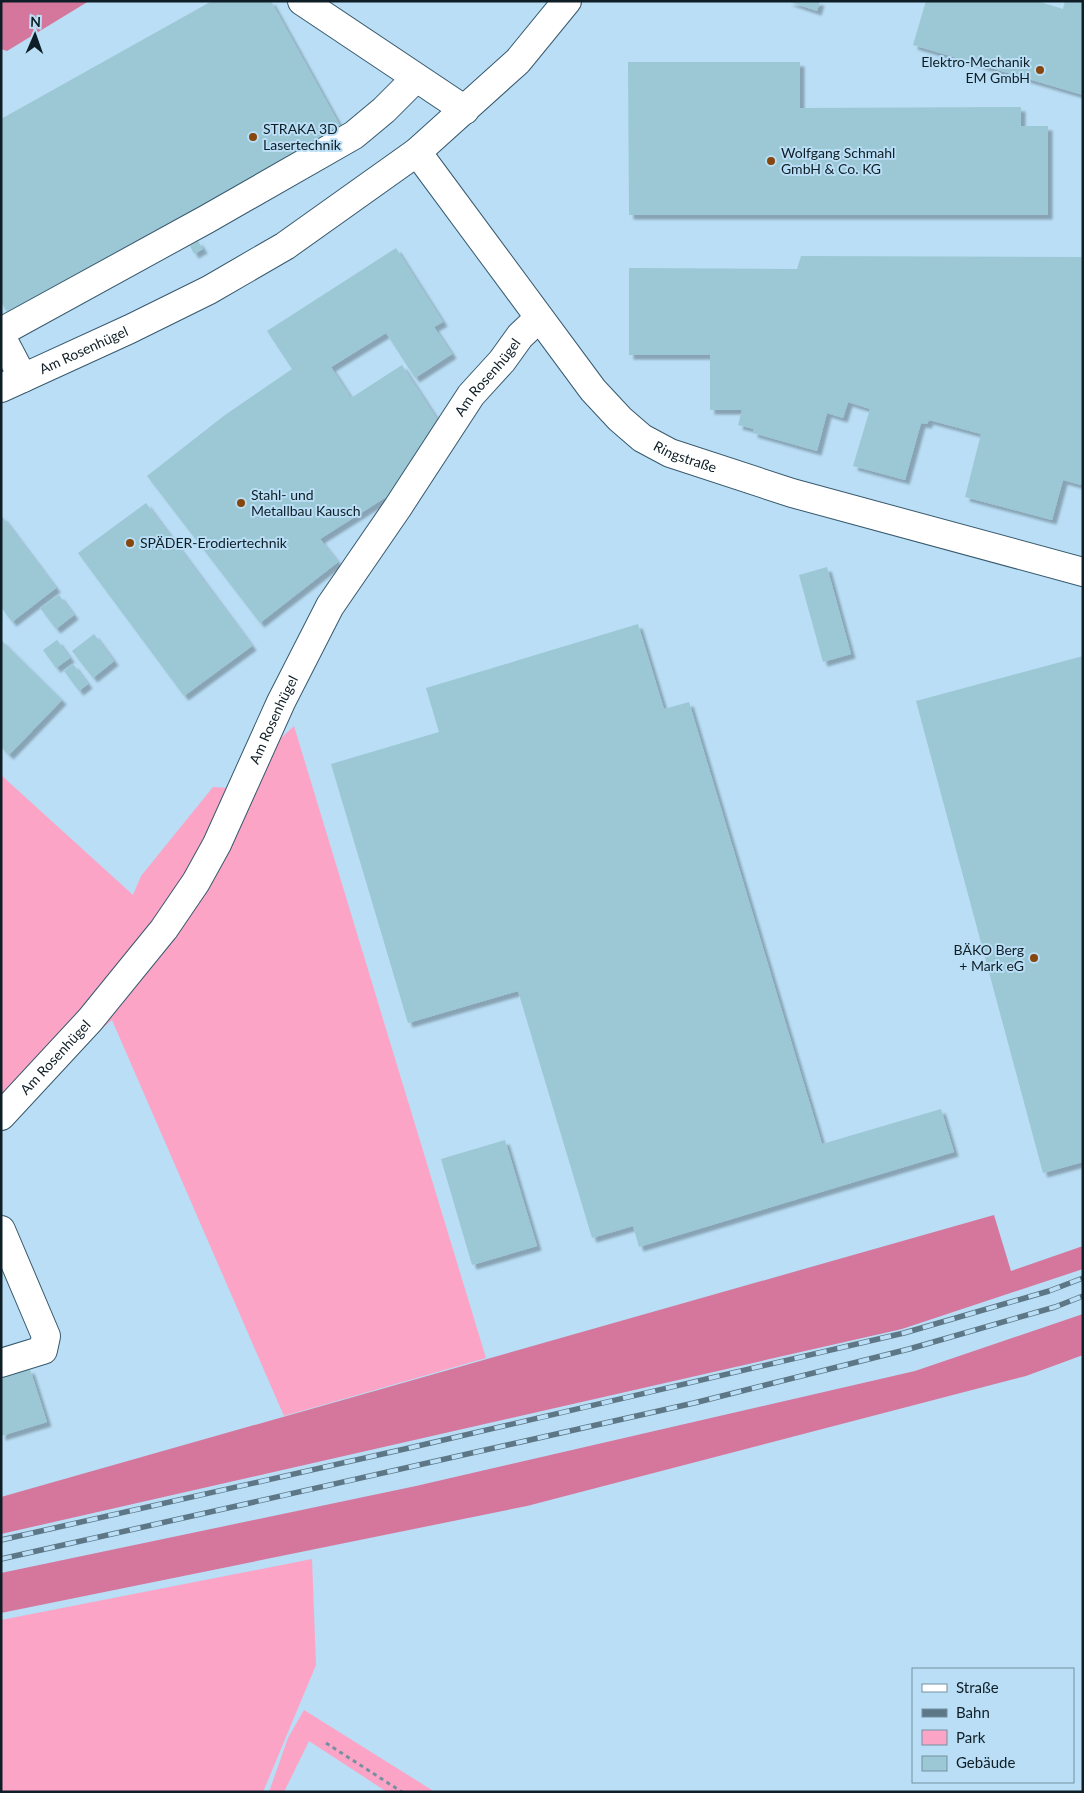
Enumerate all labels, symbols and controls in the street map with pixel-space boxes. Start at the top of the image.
north arrow [10,10,60,60]
text: N [30,13,41,30]
place label: Elektro-Mechanik EM GmbH [921,53,1031,86]
marker: Elektro-Mechanik EM GmbH [1034,64,1046,76]
place label: STRAKA 3D Lasertechnik [263,120,342,153]
marker: STRAKA 3D Lasertechnik [247,131,259,143]
place label: Wolfgang Schmahl GmbH & Co. KG [781,144,895,177]
marker: Wolfgang Schmahl GmbH & Co. KG [765,155,777,167]
street label: Am Rosenhügel [37,322,131,377]
street label: Am Rosenhügel [451,335,524,419]
street label: Ringstraße [651,437,719,476]
place label: Stahl- und Metallbau Kausch [251,486,360,519]
marker: Stahl- und Metallbau Kausch [235,497,247,509]
place label: SPÄDER-Erodiertechnik [140,534,288,551]
marker: SPÄDER-Erodiertechnik [124,537,136,549]
street label: Am Rosenhügel [245,672,301,766]
place label: BÄKO Berg + Mark eG [954,941,1024,974]
marker: BÄKO Berg + Mark eG [1028,952,1040,964]
street label: Am Rosenhügel [16,1016,94,1098]
legend [912,1668,1074,1783]
text: Straße [956,1678,999,1696]
text: Bahn [956,1703,990,1721]
text: Park [956,1728,986,1746]
text: Gebäude [956,1753,1015,1771]

